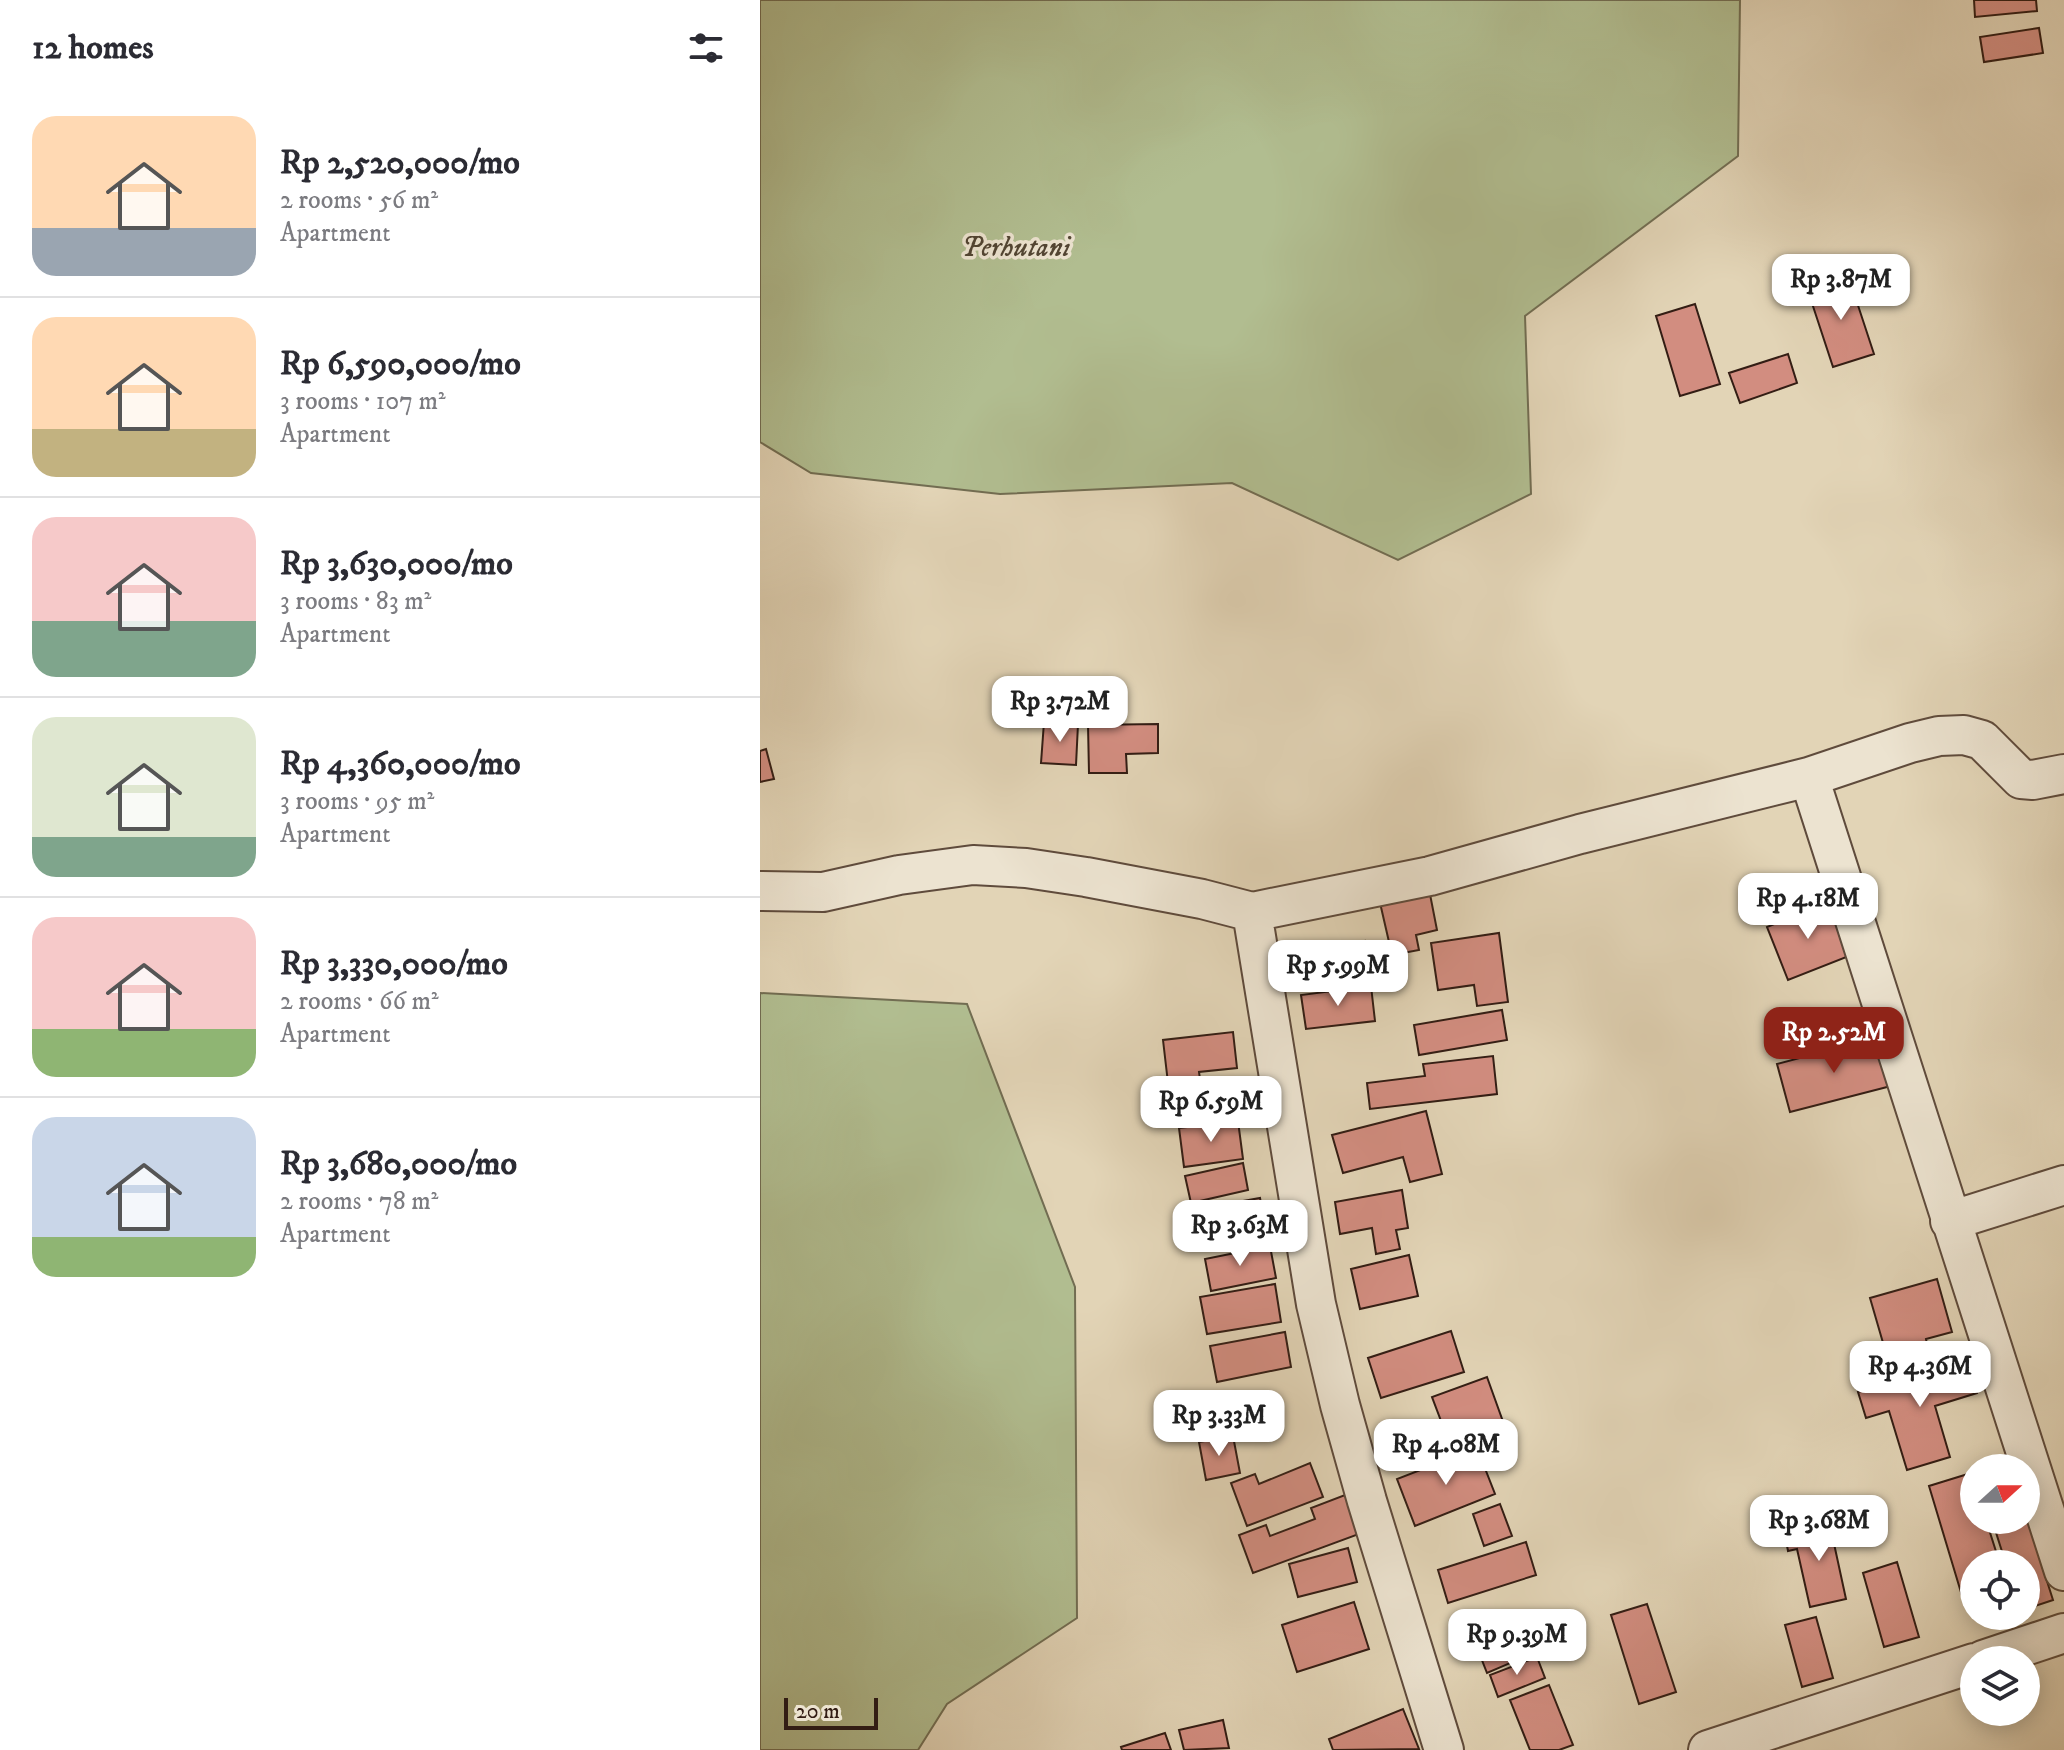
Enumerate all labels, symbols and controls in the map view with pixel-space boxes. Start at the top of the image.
icon: filters [684,26,728,70]
text: 12 homes [32,27,154,69]
text: Rp 2,520,000/mo [280,142,520,184]
icon: home [96,148,192,244]
text: 2 rooms · 56 m² [280,184,438,217]
text: Apartment [280,217,391,250]
park label: Perhutani [962,230,1072,265]
pin: Rp 3.87M [1758,254,1924,322]
text: Rp 3.87M [1790,263,1892,296]
text: Rp 6,590,000/mo [280,343,521,385]
icon: home [96,349,192,445]
text: 3 rooms · 107 m² [280,385,446,418]
text: Apartment [280,418,391,451]
text: Rp 3,630,000/mo [280,543,513,585]
icon: home [96,549,192,645]
text: 3 rooms · 83 m² [280,585,431,618]
text: Apartment [280,618,391,651]
pin: Rp 3.72M [977,676,1143,744]
text: Rp 3.72M [1010,685,1110,718]
text: Rp 4,360,000/mo [280,743,520,785]
icon: home [96,749,192,845]
text: 3 rooms · 95 m² [280,785,435,818]
text: Apartment [280,818,391,851]
pin: Rp 4.18M [1725,873,1891,941]
text: Rp 4.18M [1756,882,1860,915]
pin: Rp 5.99M [1255,940,1421,1008]
text: Rp 3,330,000/mo [280,943,508,985]
icon: home [96,949,192,1045]
text: Rp 5.99M [1286,949,1390,982]
text: 2 rooms · 66 m² [280,985,439,1018]
pin: Rp 2.52M [1751,1007,1917,1075]
text: Rp 2.52M [1782,1016,1886,1049]
text: Apartment [280,1018,391,1051]
pin: Rp 6.59M [1128,1076,1294,1144]
text: Rp 6.59M [1159,1085,1263,1118]
text: Rp 3,680,000/mo [280,1143,517,1185]
icon: home [96,1149,192,1245]
text: 2 rooms · 78 m² [280,1185,438,1218]
pin: Rp 3.63M [1157,1200,1323,1268]
text: Rp 3.63M [1191,1209,1289,1242]
text: Apartment [280,1218,391,1251]
pin: Rp 4.36M [1837,1341,2003,1409]
text: Rp 4.36M [1868,1350,1972,1383]
pin: Rp 3.33M [1136,1390,1302,1458]
text: Rp 3.33M [1172,1399,1266,1432]
pin: Rp 4.08M [1363,1419,1529,1487]
text: Rp 4.08M [1392,1428,1500,1461]
north arrow [1960,1454,2040,1534]
map controls [1960,1454,2040,1726]
pin: Rp 3.68M [1736,1495,1902,1563]
text: Rp 3.68M [1768,1504,1870,1537]
button: locate [1960,1550,2040,1630]
pin: Rp 9.39M [1434,1609,1600,1677]
text: Rp 9.39M [1466,1618,1568,1651]
button: layers [1960,1646,2040,1726]
scale bar [784,1694,878,1730]
text: 20 m [796,1698,840,1725]

